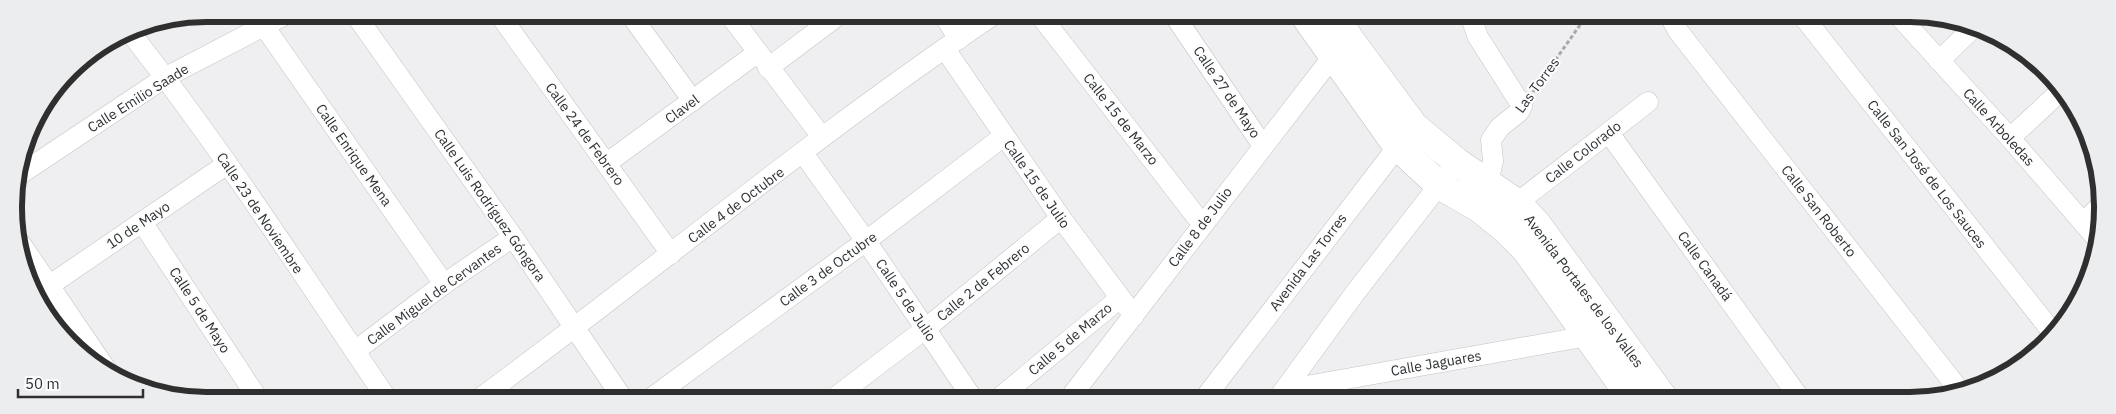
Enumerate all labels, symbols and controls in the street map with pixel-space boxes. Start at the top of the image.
street label: Calle 27 de Mayo [1189,42,1265,142]
street label: Las Torres [1511,54,1563,116]
street label: Calle Emilio Saade [84,59,192,136]
street label: Calle 15 de Marzo [1079,69,1163,169]
street label: Calle 24 de Febrero [542,79,628,189]
street label: Calle Arboledas [1959,84,2039,170]
street label: Clavel [661,90,703,127]
street label: Calle San José de Los Sauces [1863,96,1991,252]
street label: Calle Enrique Mena [312,100,396,210]
street label: Calle Colorado [1541,117,1625,187]
street label: Calle Luis Rodríguez Góngora [430,125,550,285]
street label: Calle 15 de Julio [1000,136,1074,232]
street label: Calle 23 de Noviembre [213,149,308,277]
street label: Calle San Roberto [1777,161,1861,261]
street label: Calle 4 de Octubre [684,163,788,247]
street label: Calle 8 de Julio [1164,183,1236,271]
street label: 10 de Mayo [103,197,173,253]
street label: Avenida Las Torres [1265,209,1351,314]
street label: Avenida Portales de los Valles [1520,211,1648,371]
street label: Calle 3 de Octubre [776,227,881,310]
street label: Calle Canadá [1674,228,1737,305]
street label: Calle Miguel de Cervantes [363,239,505,349]
street label: Calle 2 de Febrero [933,239,1033,325]
street label: Calle 5 de Julio [872,255,940,345]
street label: Calle 5 de Mayo [165,264,235,357]
street label: Calle 5 de Marzo [1024,299,1116,379]
street label: Calle Jaguares [1389,346,1483,380]
scale bar [18,366,142,398]
text: 50 m [25,374,60,393]

